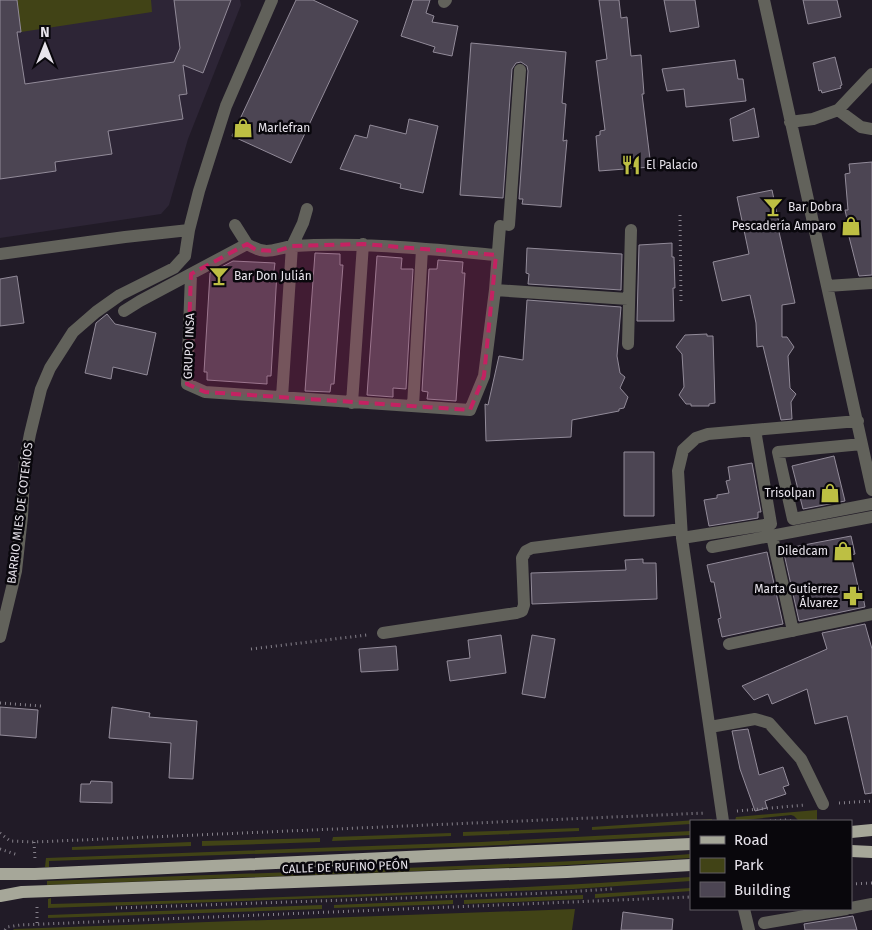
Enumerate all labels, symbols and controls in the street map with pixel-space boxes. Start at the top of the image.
north arrow [20,20,70,70]
text: N [40,24,50,41]
shop icon: Marlefran [232,117,254,139]
place label: Marlefran [258,121,310,135]
restaurant icon: El Palacio [620,154,642,176]
place label: El Palacio [646,158,698,172]
bar icon: Bar Dobra [762,196,784,218]
place label: Bar Dobra [788,200,842,214]
shop icon: Pescadería Amparo [840,215,862,237]
place label: Pescadería Amparo [732,219,836,233]
bar icon: Bar Don Julián [208,265,230,287]
place label: Bar Don Julián [234,269,312,283]
street label: GRUPO INSA [181,313,197,379]
street label: BARRIO MIES DE COTERÍOS [3,441,36,585]
shop icon: Trisolpan [819,482,841,504]
place label: Trisolpan [764,486,815,500]
shop icon: Diledcam [832,540,854,562]
place label: Diledcam [777,544,828,558]
place label: Marta Gutierrez Álvarez [754,582,838,610]
pharmacy icon: Marta Gutierrez Álvarez [842,585,864,607]
legend [690,820,852,910]
text: Road [734,831,769,849]
text: Park [734,856,764,874]
street label: CALLE DE RUFINO PEÓN [282,857,408,876]
text: Building [734,881,790,899]

